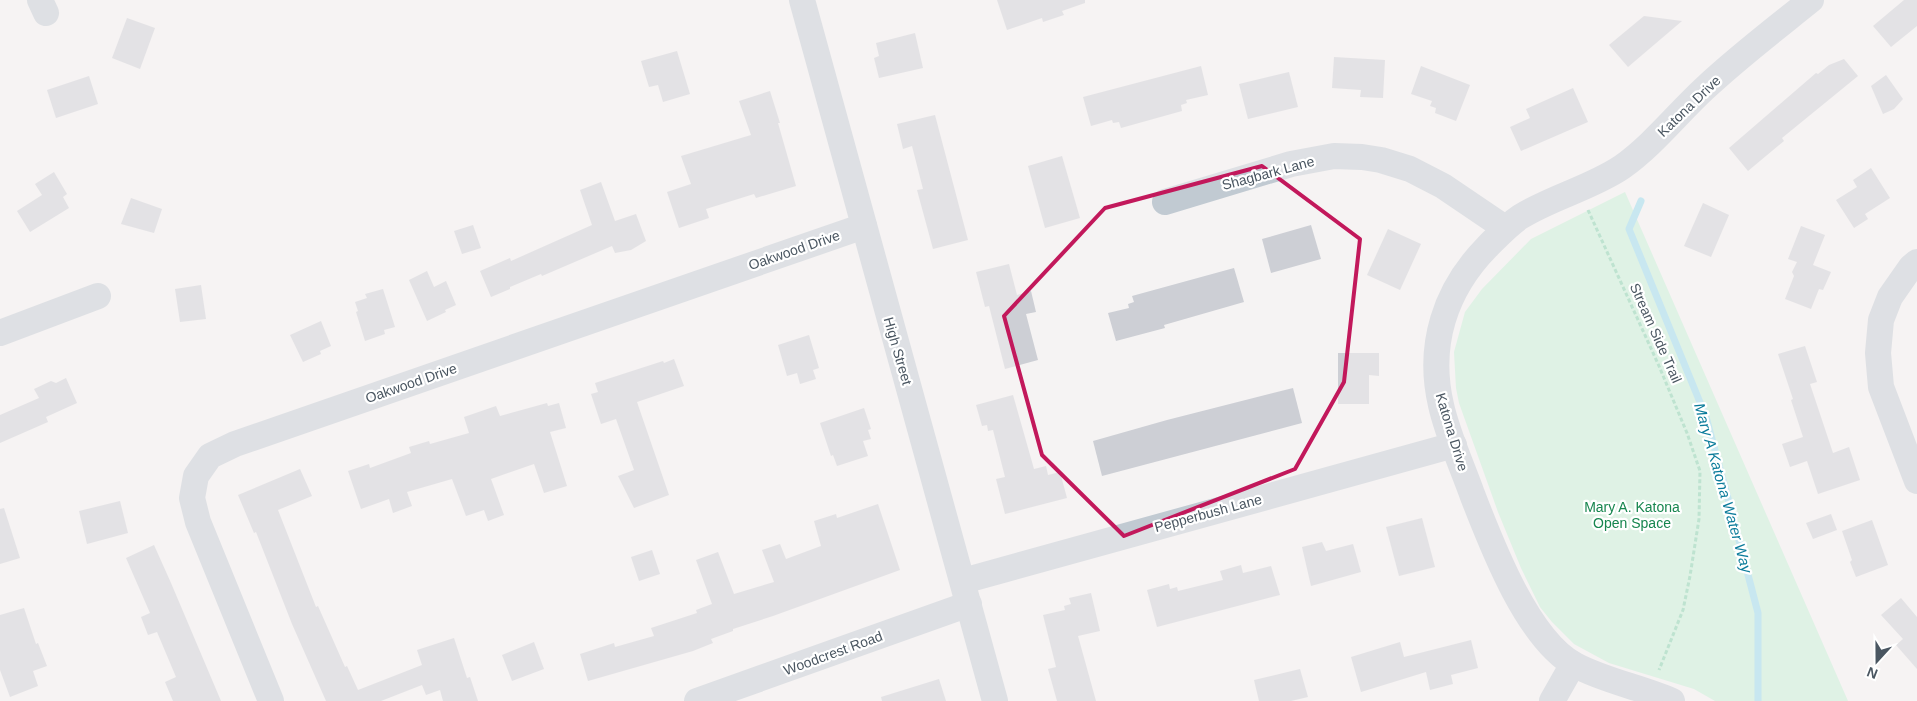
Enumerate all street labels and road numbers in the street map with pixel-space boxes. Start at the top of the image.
street label: Katona Drive [1654,72,1724,140]
street label: Shagbark Lane [1220,153,1316,193]
street label: Oakwood Drive [746,227,842,273]
street label: Stream Side Trail [1627,281,1685,385]
street label: High Street [881,315,915,387]
street label: Oakwood Drive [363,360,459,406]
street label: Katona Drive [1433,391,1472,473]
street label: Pepperbush Lane [1153,491,1264,535]
street label: Woodcrest Road [781,628,885,678]

